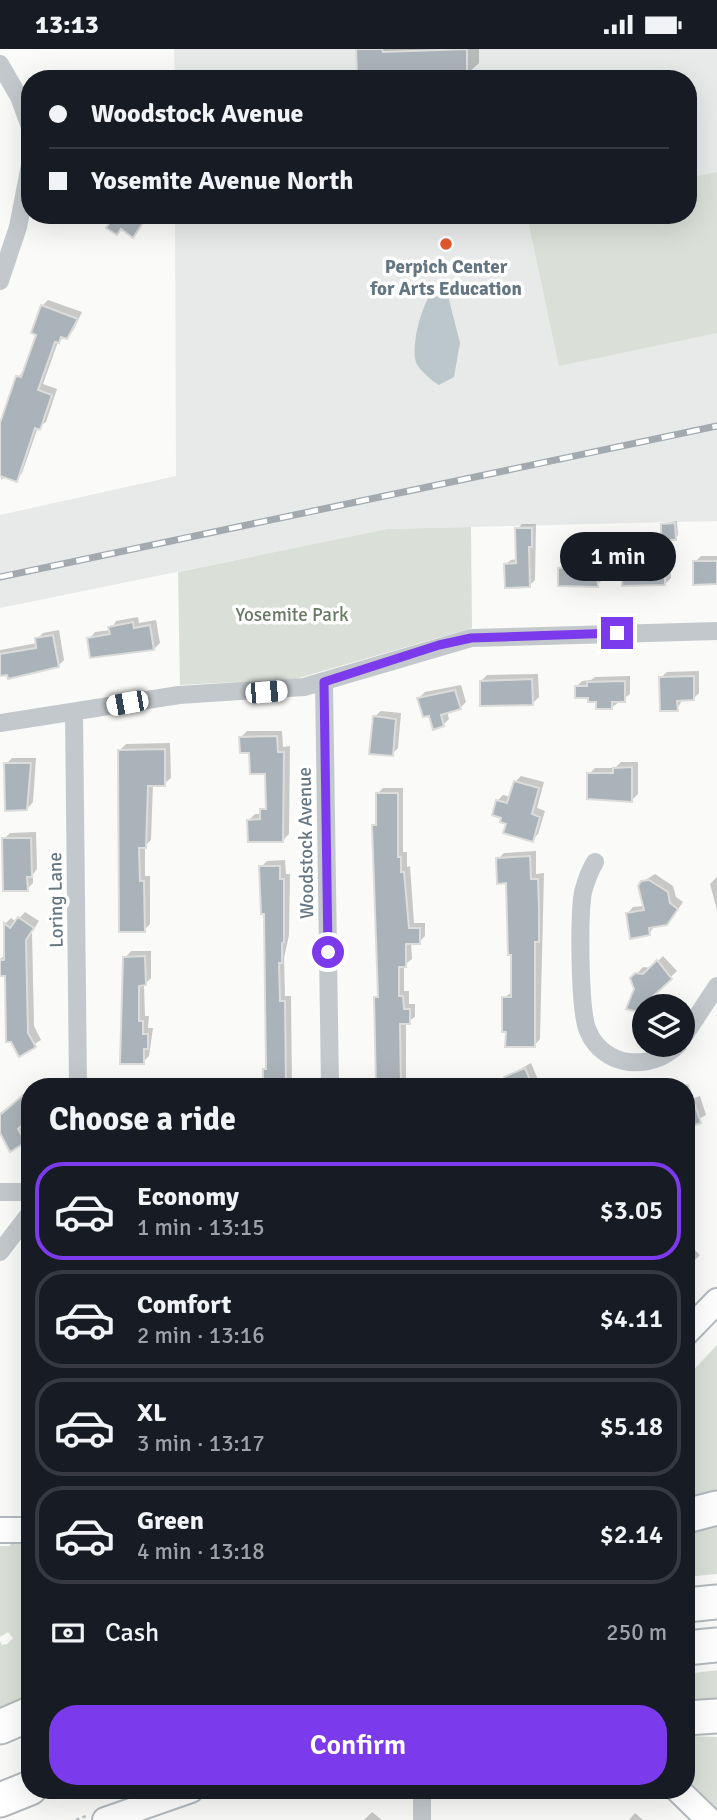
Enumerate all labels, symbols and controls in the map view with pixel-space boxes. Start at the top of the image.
text: 13:13 [35,9,99,41]
text: Woodstock Avenue [91,98,304,130]
text: Yosemite Avenue North [91,165,353,197]
marker: Perpich Center for Arts Education [438,236,454,252]
place label: Perpich Center for Arts Education [369,255,522,301]
callout: 1 min [559,531,675,581]
text: 1 min [590,542,646,571]
park label: Yosemite Park [235,603,349,627]
route end [601,617,633,649]
car [245,680,288,704]
car [105,689,150,717]
street label: Woodstock Avenue [293,767,319,919]
street label: Loring Lane [43,852,69,948]
route start [312,936,344,968]
map controls [632,994,695,1057]
button: layers [632,994,695,1057]
text: Choose a ride [49,1100,236,1139]
icon: car [53,1180,116,1243]
text: Economy [137,1181,239,1213]
text: $3.05 [600,1195,663,1227]
text: 1 min · 13:15 [137,1213,265,1242]
icon: car [53,1288,116,1351]
text: Comfort [137,1289,231,1321]
text: $4.11 [600,1303,663,1335]
text: 2 min · 13:16 [137,1321,265,1350]
icon: car [53,1396,116,1459]
text: XL [137,1397,167,1429]
text: $5.18 [600,1411,663,1443]
text: 3 min · 13:17 [137,1429,265,1458]
icon: car [53,1504,116,1567]
text: Green [137,1505,204,1537]
text: $2.14 [600,1519,663,1551]
text: 4 min · 13:18 [137,1537,265,1566]
icon: cash [49,1614,87,1652]
text: Cash [105,1617,159,1649]
text: 250 m [606,1618,667,1647]
button: Confirm [49,1705,667,1785]

